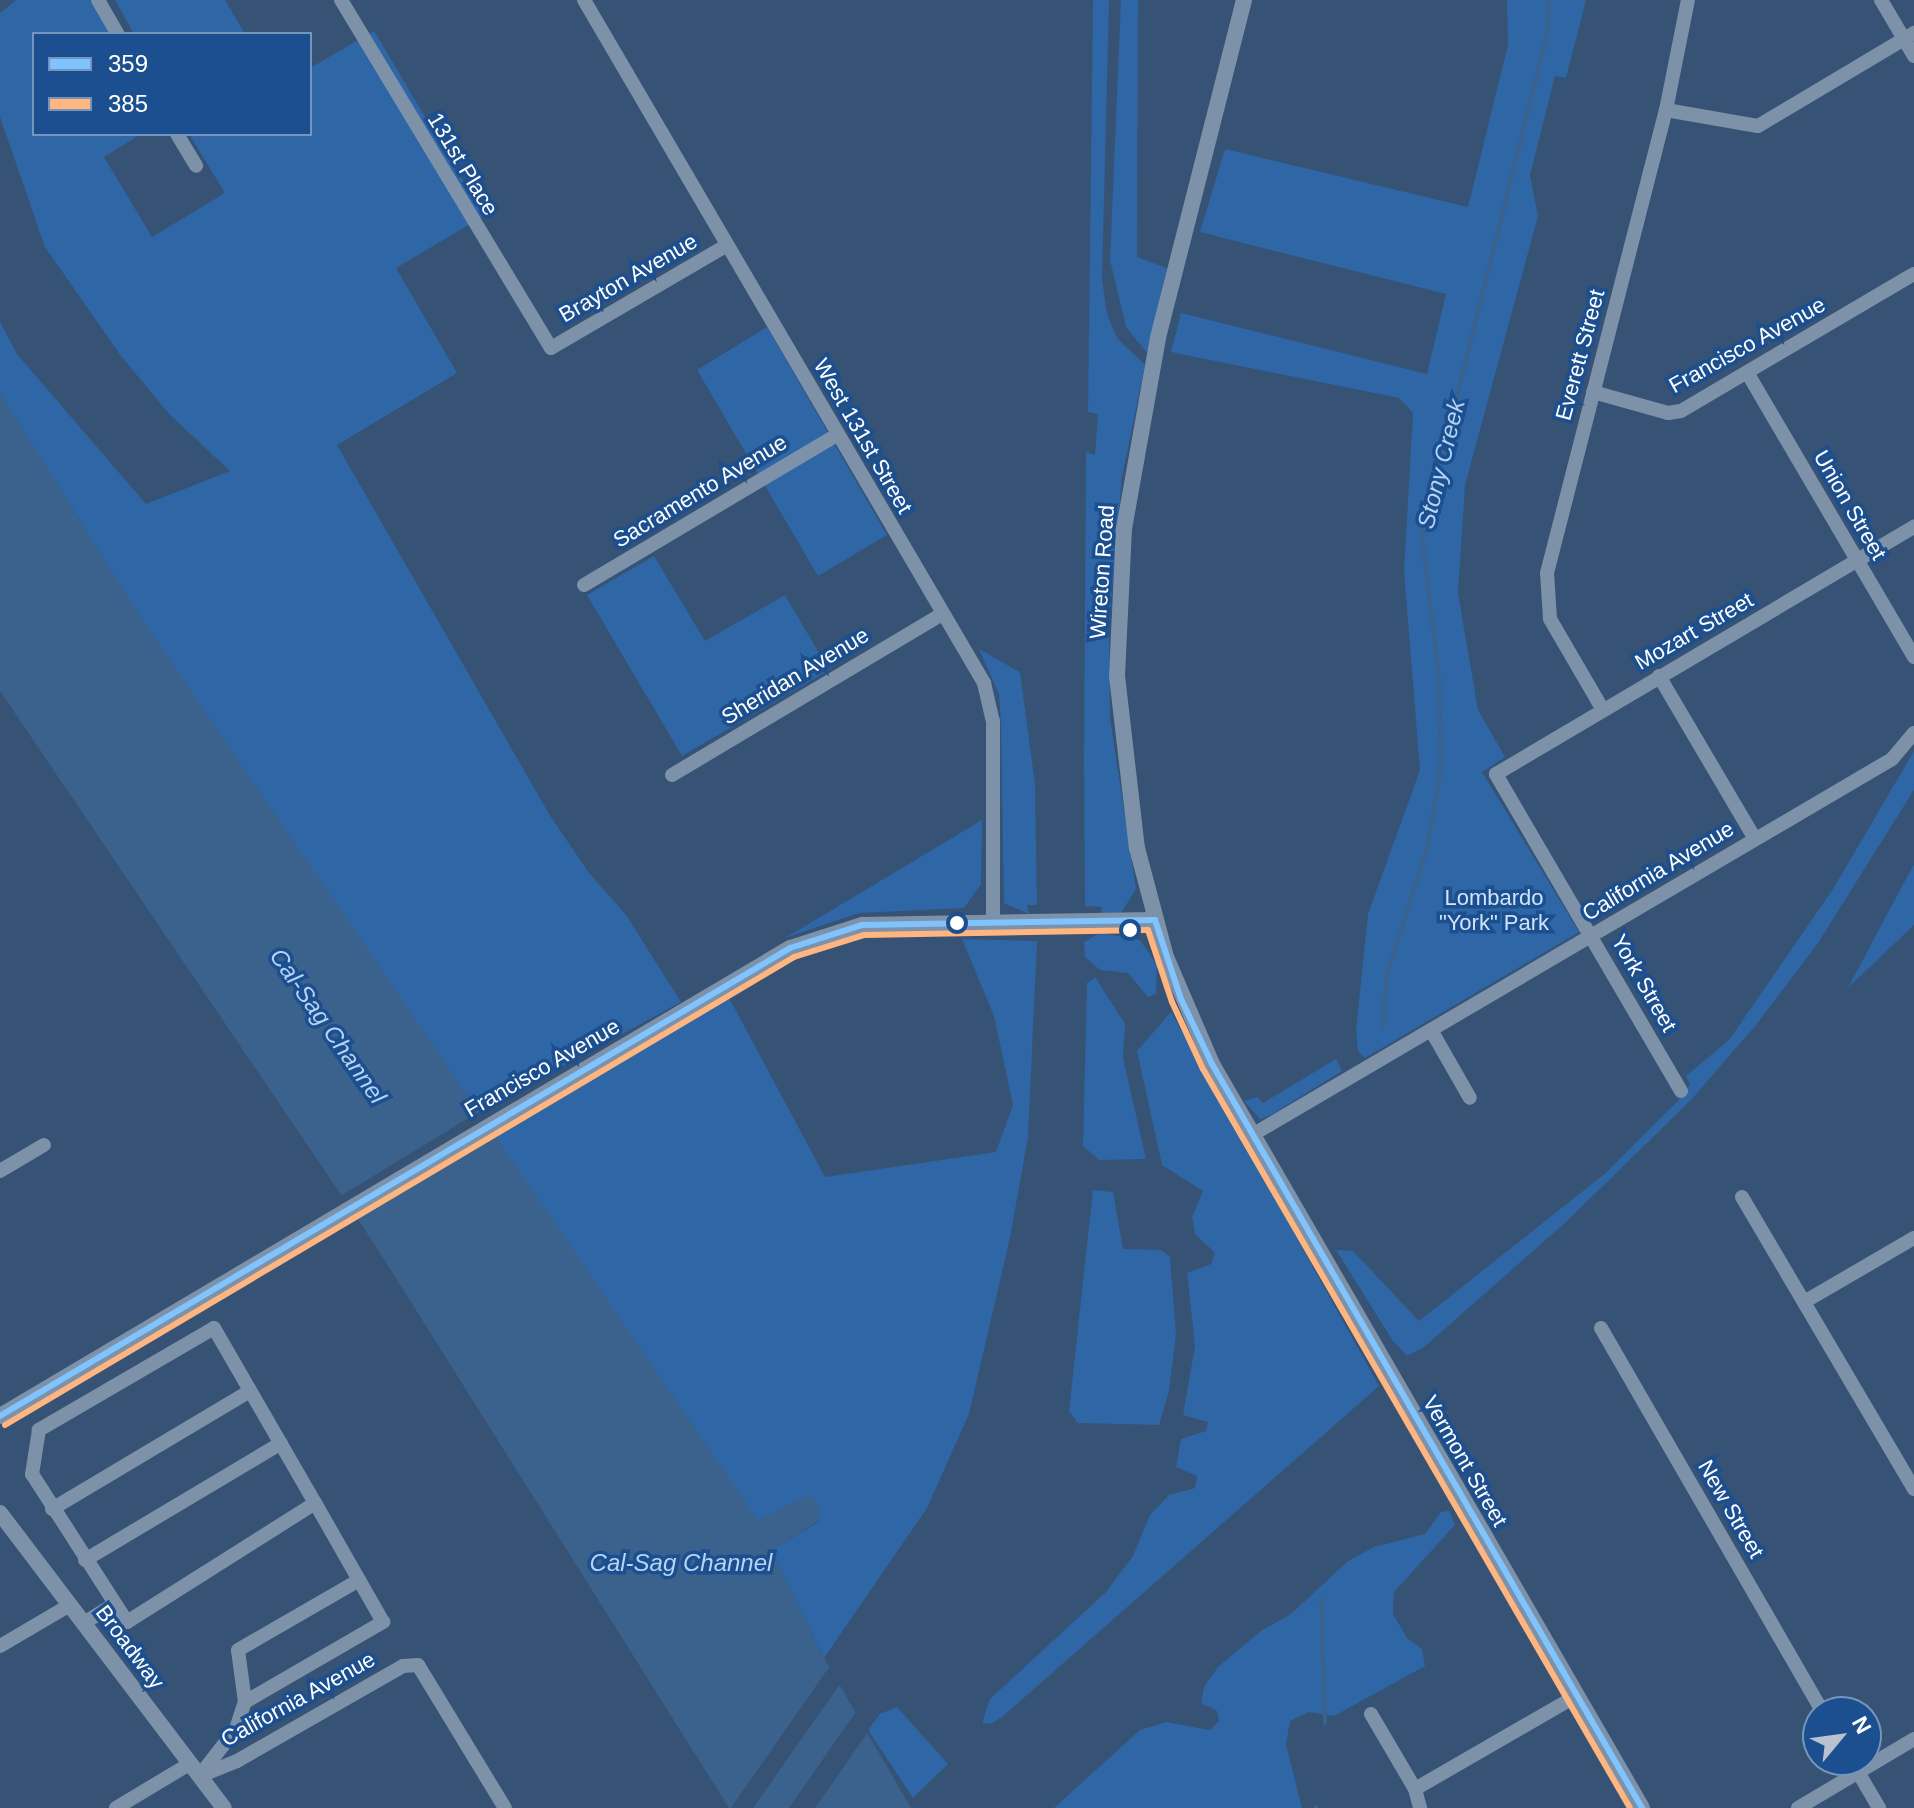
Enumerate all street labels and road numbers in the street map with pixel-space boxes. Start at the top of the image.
street label: 131st Place [422,108,504,220]
street label: Brayton Avenue [554,228,702,328]
street label: Everett Street [1550,287,1610,423]
street label: Francisco Avenue [1664,291,1830,399]
street label: West 131st Street [808,354,918,518]
street label: Sacramento Avenue [608,428,792,554]
street label: Union Street [1808,445,1892,565]
street label: Wireton Road [1084,504,1120,640]
street label: Mozart Street [1630,587,1758,675]
street label: Sheridan Avenue [716,621,874,731]
street label: California Avenue [1577,815,1739,927]
street label: York Street [1606,930,1682,1036]
street label: Francisco Avenue [459,1013,625,1123]
street label: Vermont Street [1417,1391,1513,1531]
street label: New Street [1692,1455,1770,1563]
street label: Broadway [90,1600,170,1694]
street label: California Avenue [216,1645,380,1753]

